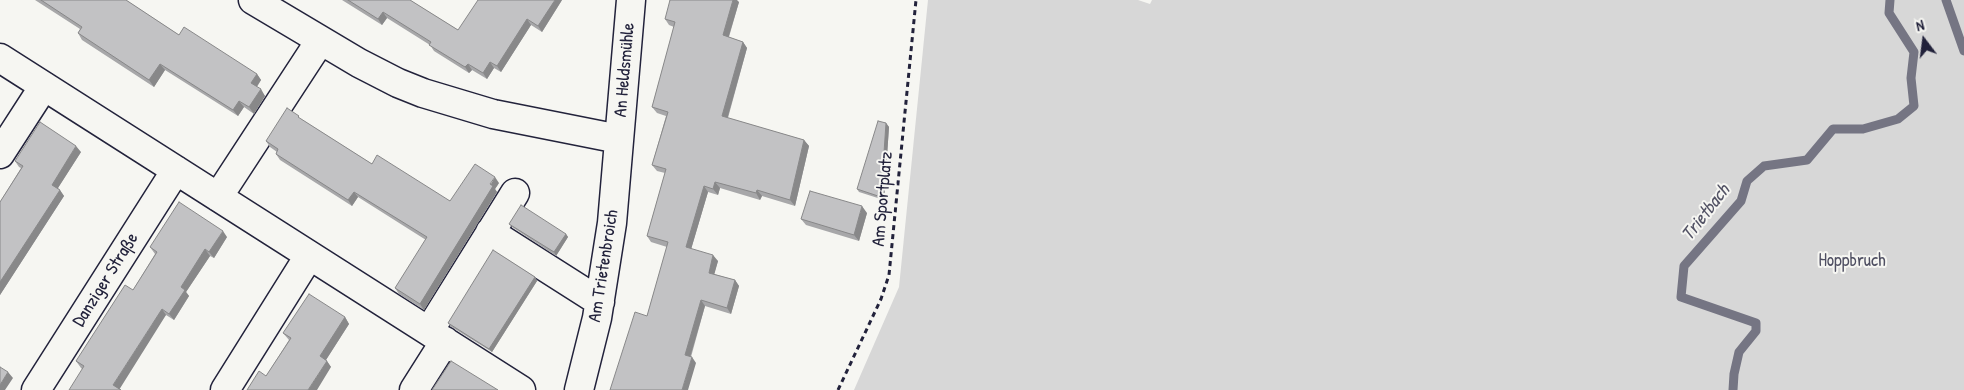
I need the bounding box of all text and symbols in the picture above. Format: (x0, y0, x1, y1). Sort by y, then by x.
north arrow (1899, 15, 1949, 65)
text: N (1914, 15, 1926, 35)
street label: An Heldsmühle (610, 22, 640, 118)
street label: Am Sportplatz (868, 151, 898, 247)
water label: Trietbach (1677, 180, 1735, 246)
street label: Am Trietenbroich (584, 208, 624, 324)
street label: Danziger Straße (69, 229, 143, 331)
park label: Hoppbruch (1818, 250, 1886, 272)

